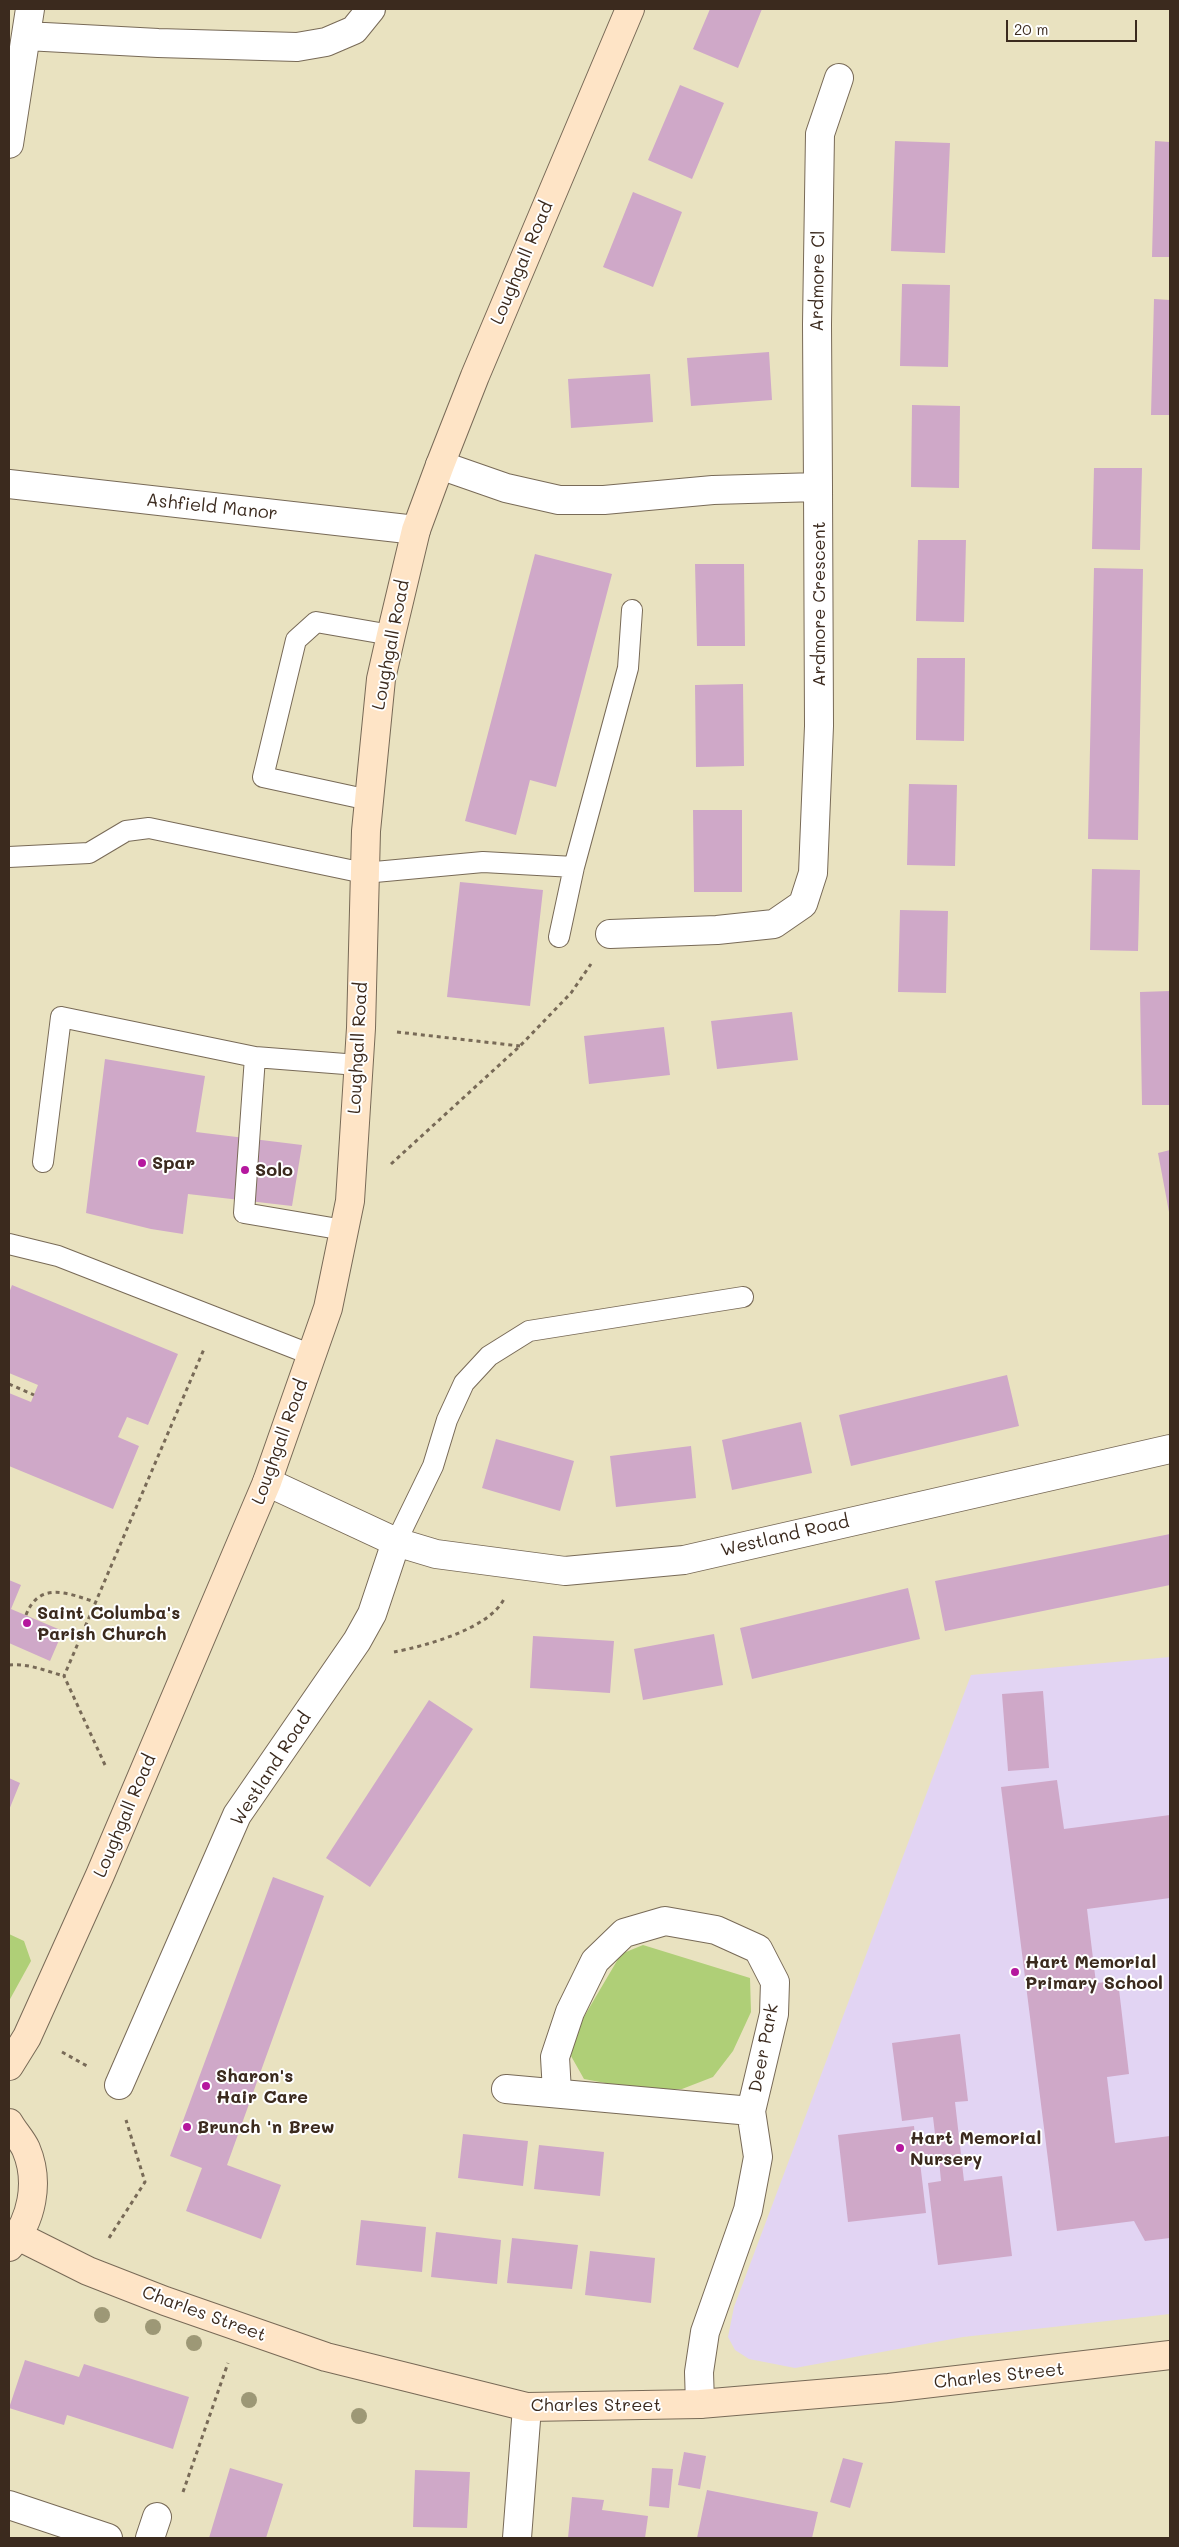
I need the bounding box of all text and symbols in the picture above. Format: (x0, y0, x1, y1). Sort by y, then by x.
scale bar (1009, 10, 1140, 42)
text: 20 m (1014, 19, 1048, 39)
street label: Loughgall Road (486, 198, 558, 328)
street label: Ardmore Cl (806, 230, 830, 332)
street label: Ashfield Manor (145, 489, 279, 525)
street label: Ardmore Crescent (808, 521, 830, 687)
street label: Loughgall Road (368, 578, 414, 712)
street label: Loughgall Road (344, 982, 372, 1114)
place label: Spar (152, 1152, 195, 1174)
marker: Spar (136, 1157, 148, 1169)
place label: Solo (255, 1159, 293, 1181)
marker: Solo (239, 1164, 251, 1176)
street label: Loughgall Road (247, 1376, 313, 1508)
street label: Westland Road (719, 1511, 851, 1561)
place label: Saint Columba's Parish Church (37, 1602, 180, 1645)
marker: Saint Columba's Parish Church (21, 1617, 33, 1629)
street label: Westland Road (226, 1708, 316, 1830)
street label: Loughgall Road (89, 1751, 161, 1881)
place label: Hart Memorial Primary School (1025, 1951, 1163, 1994)
marker: Hart Memorial Primary School (1009, 1966, 1021, 1978)
street label: Deer Park (745, 2002, 783, 2094)
place label: Sharon's Hair Care (216, 2065, 308, 2108)
marker: Sharon's Hair Care (200, 2080, 212, 2092)
place label: Brunch 'n Brew (197, 2116, 335, 2138)
marker: Brunch 'n Brew (181, 2121, 193, 2133)
place label: Hart Memorial Nursery (910, 2127, 1041, 2170)
marker: Hart Memorial Nursery (894, 2142, 906, 2154)
street label: Charles Street (139, 2281, 269, 2347)
street label: Charles Street (933, 2358, 1065, 2394)
street label: Charles Street (531, 2394, 661, 2416)

